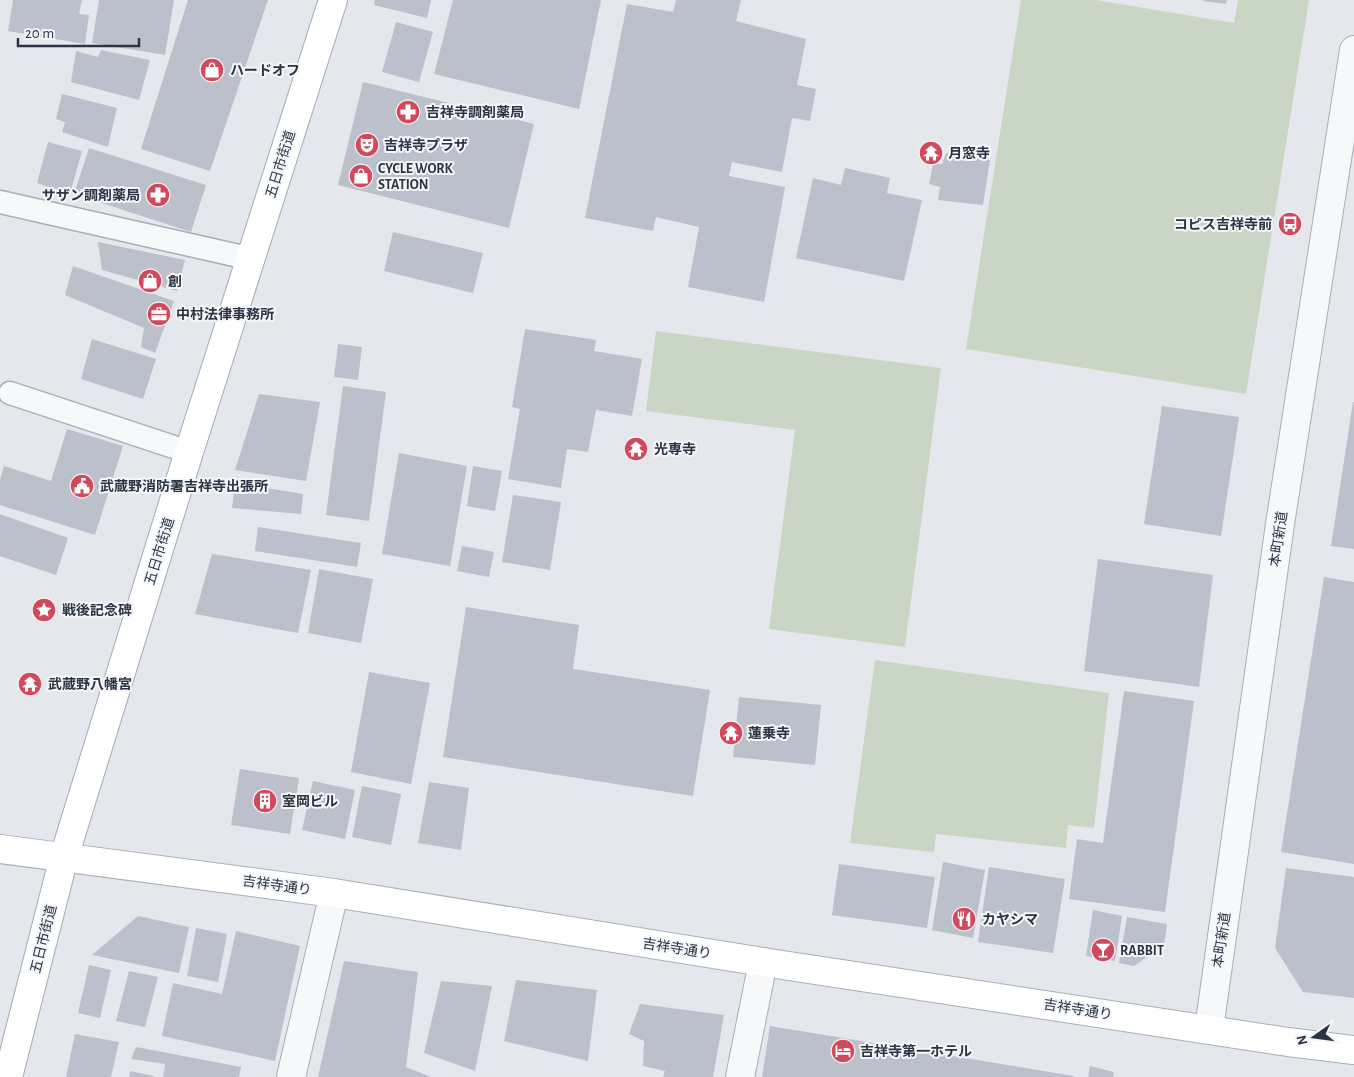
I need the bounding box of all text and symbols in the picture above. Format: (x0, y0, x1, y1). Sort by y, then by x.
scale bar (18, 15, 139, 47)
text: 20 m (25, 26, 54, 41)
shop icon: ハードオフ (199, 57, 225, 83)
place label: ハードオフ (230, 64, 300, 78)
pharmacy icon: 吉祥寺調剤薬局 (395, 99, 421, 125)
place label: 吉祥寺調剤薬局 (426, 105, 524, 120)
street label: 五日市街道 (263, 128, 298, 200)
theatre icon: 吉祥寺プラザ (354, 132, 380, 158)
place label: 吉祥寺プラザ (384, 138, 468, 153)
temple icon: 月窓寺 (918, 140, 944, 166)
place label: 月窓寺 (948, 146, 990, 161)
place label: CYCLE WORK STATION (378, 162, 454, 192)
shop icon: CYCLE WORK STATION (348, 163, 374, 189)
pharmacy icon: サザン調剤薬局 (145, 182, 171, 208)
place label: サザン調剤薬局 (42, 188, 140, 203)
bus stop icon: コピス吉祥寺前 (1277, 211, 1303, 237)
place label: コピス吉祥寺前 (1174, 216, 1272, 232)
shop icon: 創 (137, 268, 163, 294)
place label: 創 (168, 274, 182, 289)
office icon: 中村法律事務所 (146, 301, 172, 327)
place label: 中村法律事務所 (176, 306, 274, 322)
temple icon: 光専寺 (623, 436, 649, 462)
place label: 光専寺 (654, 442, 696, 457)
public building icon: 武蔵野消防署吉祥寺出張所 (69, 473, 95, 499)
place label: 武蔵野消防署吉祥寺出張所 (100, 479, 268, 494)
street label: 本町新道 (1267, 510, 1290, 568)
street label: 五日市街道 (142, 515, 177, 587)
place icon: 戦後記念碑 (31, 597, 57, 623)
place label: 戦後記念碑 (62, 602, 132, 618)
temple icon: 武蔵野八幡宮 (17, 671, 43, 697)
place label: 武蔵野八幡宮 (48, 677, 132, 692)
temple icon: 蓮乗寺 (718, 720, 744, 746)
place label: 蓮乗寺 (748, 726, 790, 741)
building icon: 室岡ビル (252, 788, 278, 814)
place label: 室岡ビル (282, 794, 338, 809)
street label: 吉祥寺通り (241, 873, 313, 898)
street label: 五日市街道 (28, 903, 59, 975)
restaurant icon: カヤシマ (951, 906, 977, 932)
street label: 本町新道 (1210, 911, 1233, 969)
place label: カヤシマ (982, 912, 1038, 927)
street label: 吉祥寺通り (641, 936, 713, 961)
bar icon: RABBIT (1090, 937, 1116, 963)
place label: RABBIT (1120, 944, 1164, 958)
street label: 吉祥寺通り (1042, 997, 1114, 1022)
north arrow (1289, 1012, 1339, 1062)
text: N (1294, 1033, 1310, 1046)
hotel icon: 吉祥寺第一ホテル (830, 1038, 856, 1064)
place label: 吉祥寺第一ホテル (860, 1043, 972, 1059)

